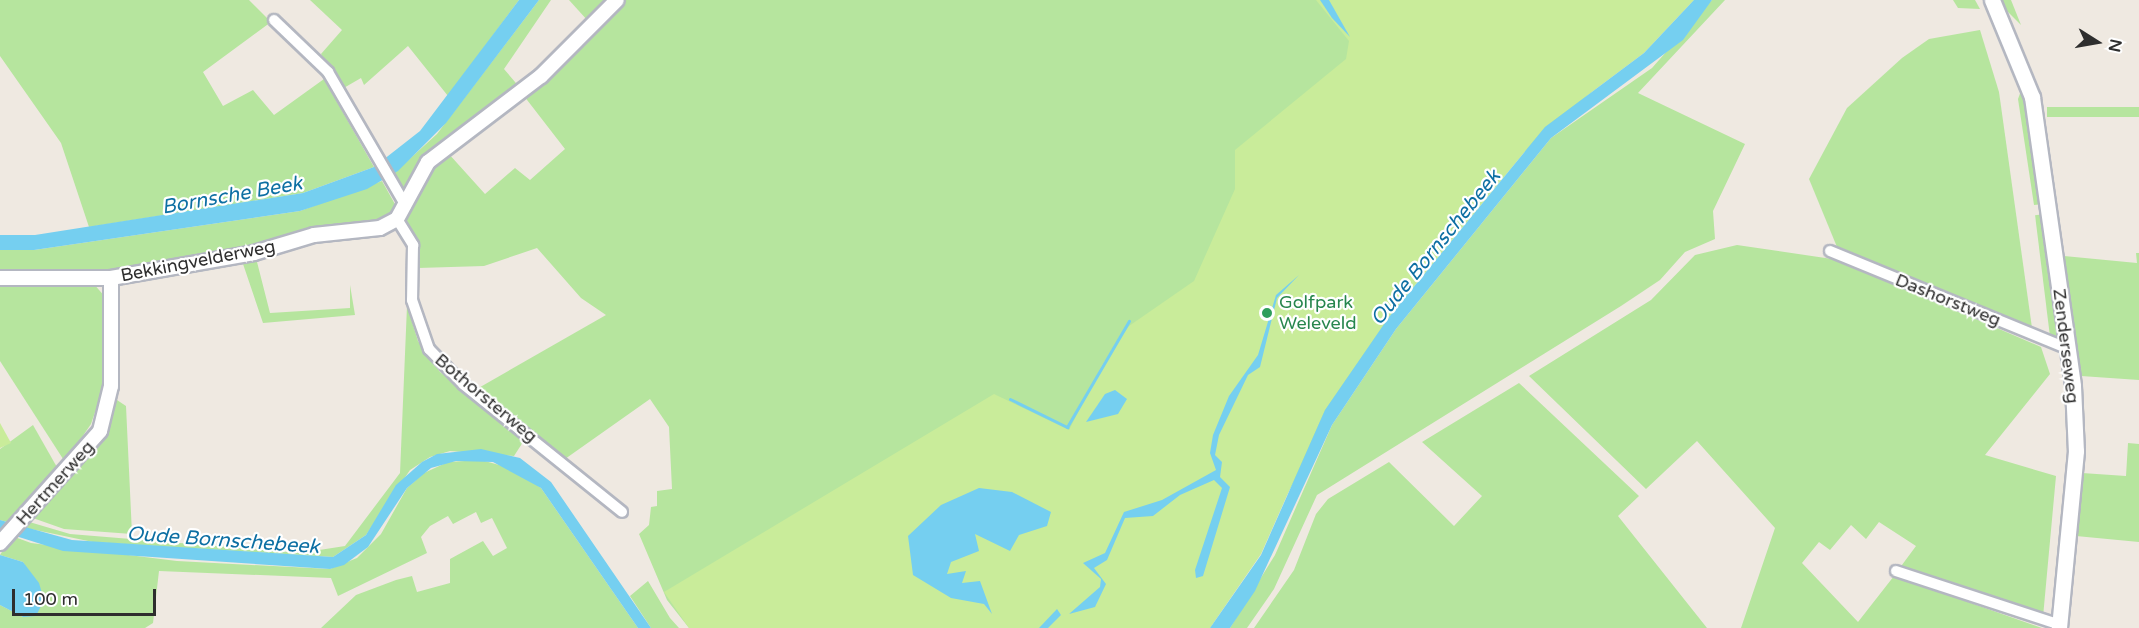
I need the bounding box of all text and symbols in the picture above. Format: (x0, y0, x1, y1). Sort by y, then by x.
north arrow (2067, 12, 2127, 72)
text: N (2104, 37, 2126, 54)
water label: Oude Bornschebeek (1366, 165, 1506, 331)
water label: Bornsche Beek (160, 172, 304, 220)
street label: Bekkingvelderweg (119, 235, 277, 287)
street label: Dashorstweg (1892, 269, 2004, 331)
street label: Zenderseweg (2048, 287, 2084, 405)
place label: Golfpark Weleveld (1279, 292, 1357, 334)
marker: Golfpark Weleveld (1260, 306, 1274, 320)
street label: Bothorsterweg (430, 349, 542, 447)
street label: Hertmerweg (11, 436, 99, 530)
water label: Oude Bornschebeek (126, 522, 320, 560)
scale bar (15, 577, 159, 615)
text: 100 m (23, 588, 78, 610)

